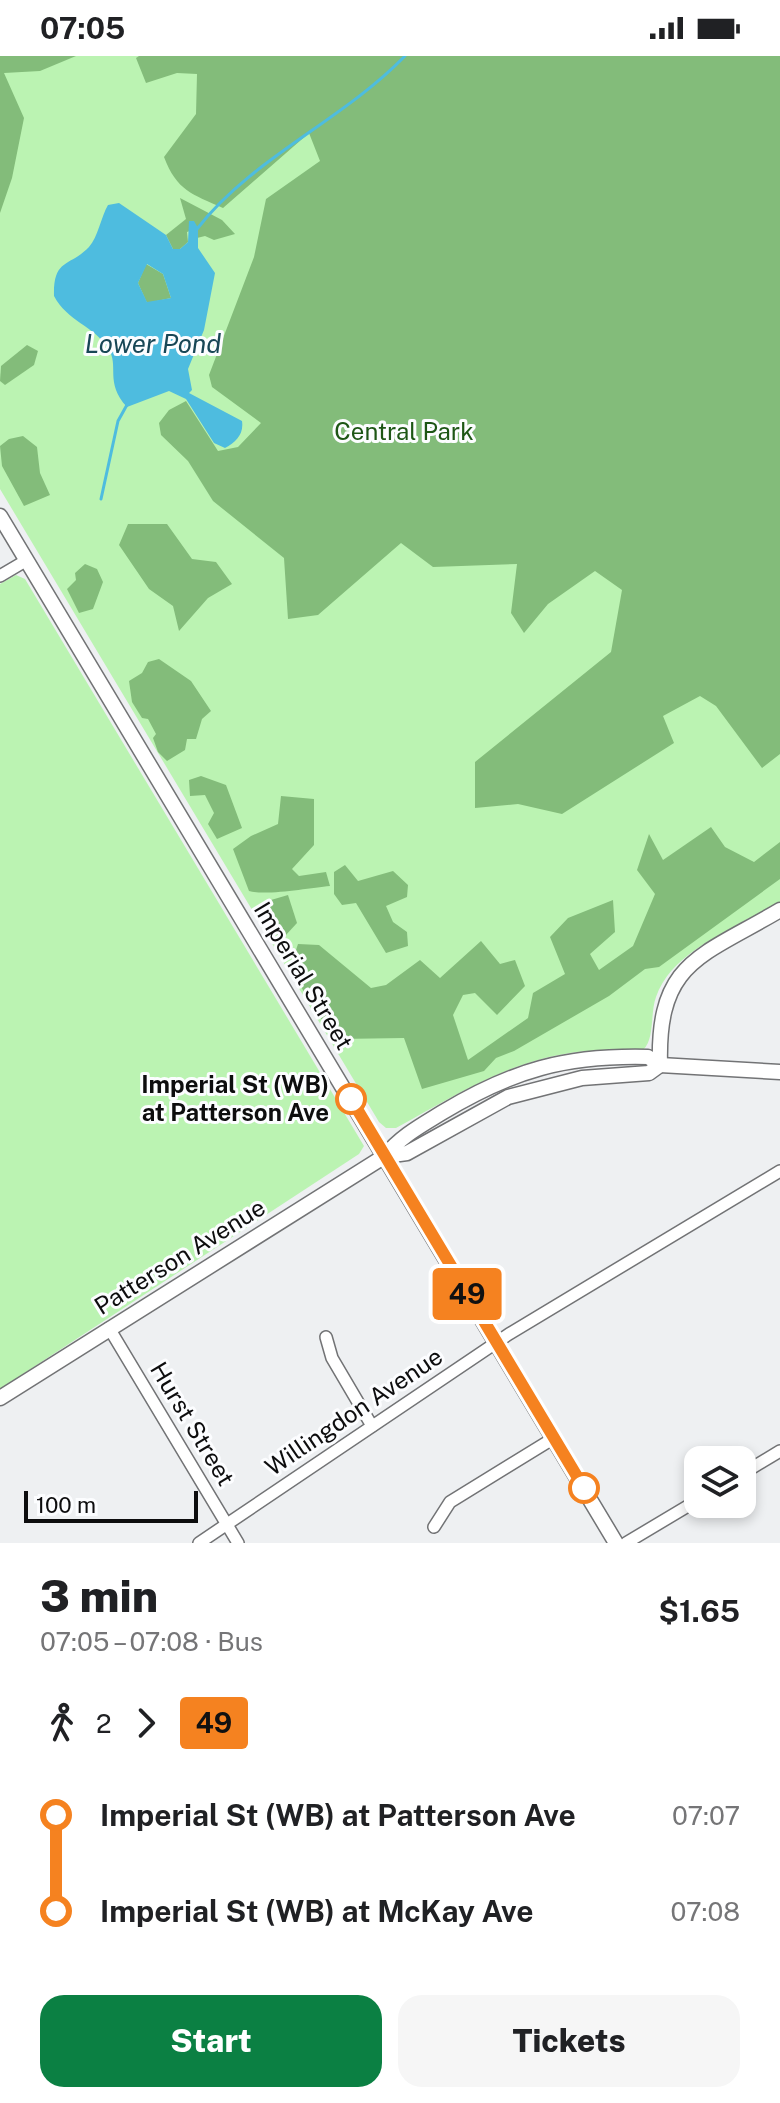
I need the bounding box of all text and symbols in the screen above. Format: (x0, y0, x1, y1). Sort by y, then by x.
text: 07:05 (40, 10, 125, 46)
water label: Lower Pond (85, 328, 221, 359)
park label: Central Park (334, 417, 474, 445)
street label: Imperial Street (249, 897, 359, 1054)
place label: Imperial St (WB) at Patterson Ave (141, 1070, 329, 1126)
marker: Imperial St (WB) at Patterson Ave (336, 1084, 366, 1114)
street label: Patterson Avenue (89, 1192, 270, 1320)
line badge: 49 (431, 1268, 503, 1320)
text: 49 (449, 1277, 485, 1310)
street label: Willingdon Avenue (260, 1342, 447, 1481)
street label: Hurst Street (145, 1357, 241, 1490)
map controls (684, 1446, 756, 1518)
button: layers (684, 1446, 756, 1518)
unlabelled marker (569, 1473, 599, 1503)
scale bar (24, 1487, 198, 1523)
text: 100 m (36, 1492, 96, 1518)
text: 3 min (40, 1570, 158, 1622)
text: $1.65 (659, 1593, 740, 1629)
text: 07:05 – 07:08 · Bus (40, 1626, 263, 1657)
icon: walk (40, 1701, 84, 1745)
icon: forward (124, 1701, 168, 1745)
text: 49 (196, 1706, 232, 1739)
text: 2 (96, 1708, 112, 1739)
text: Imperial St (WB) at Patterson Ave (100, 1797, 576, 1833)
text: 07:07 (672, 1800, 740, 1831)
text: Imperial St (WB) at McKay Ave (100, 1893, 534, 1929)
text: 07:08 (671, 1896, 740, 1927)
button: Start (40, 1995, 382, 2087)
button: Tickets (398, 1995, 740, 2087)

